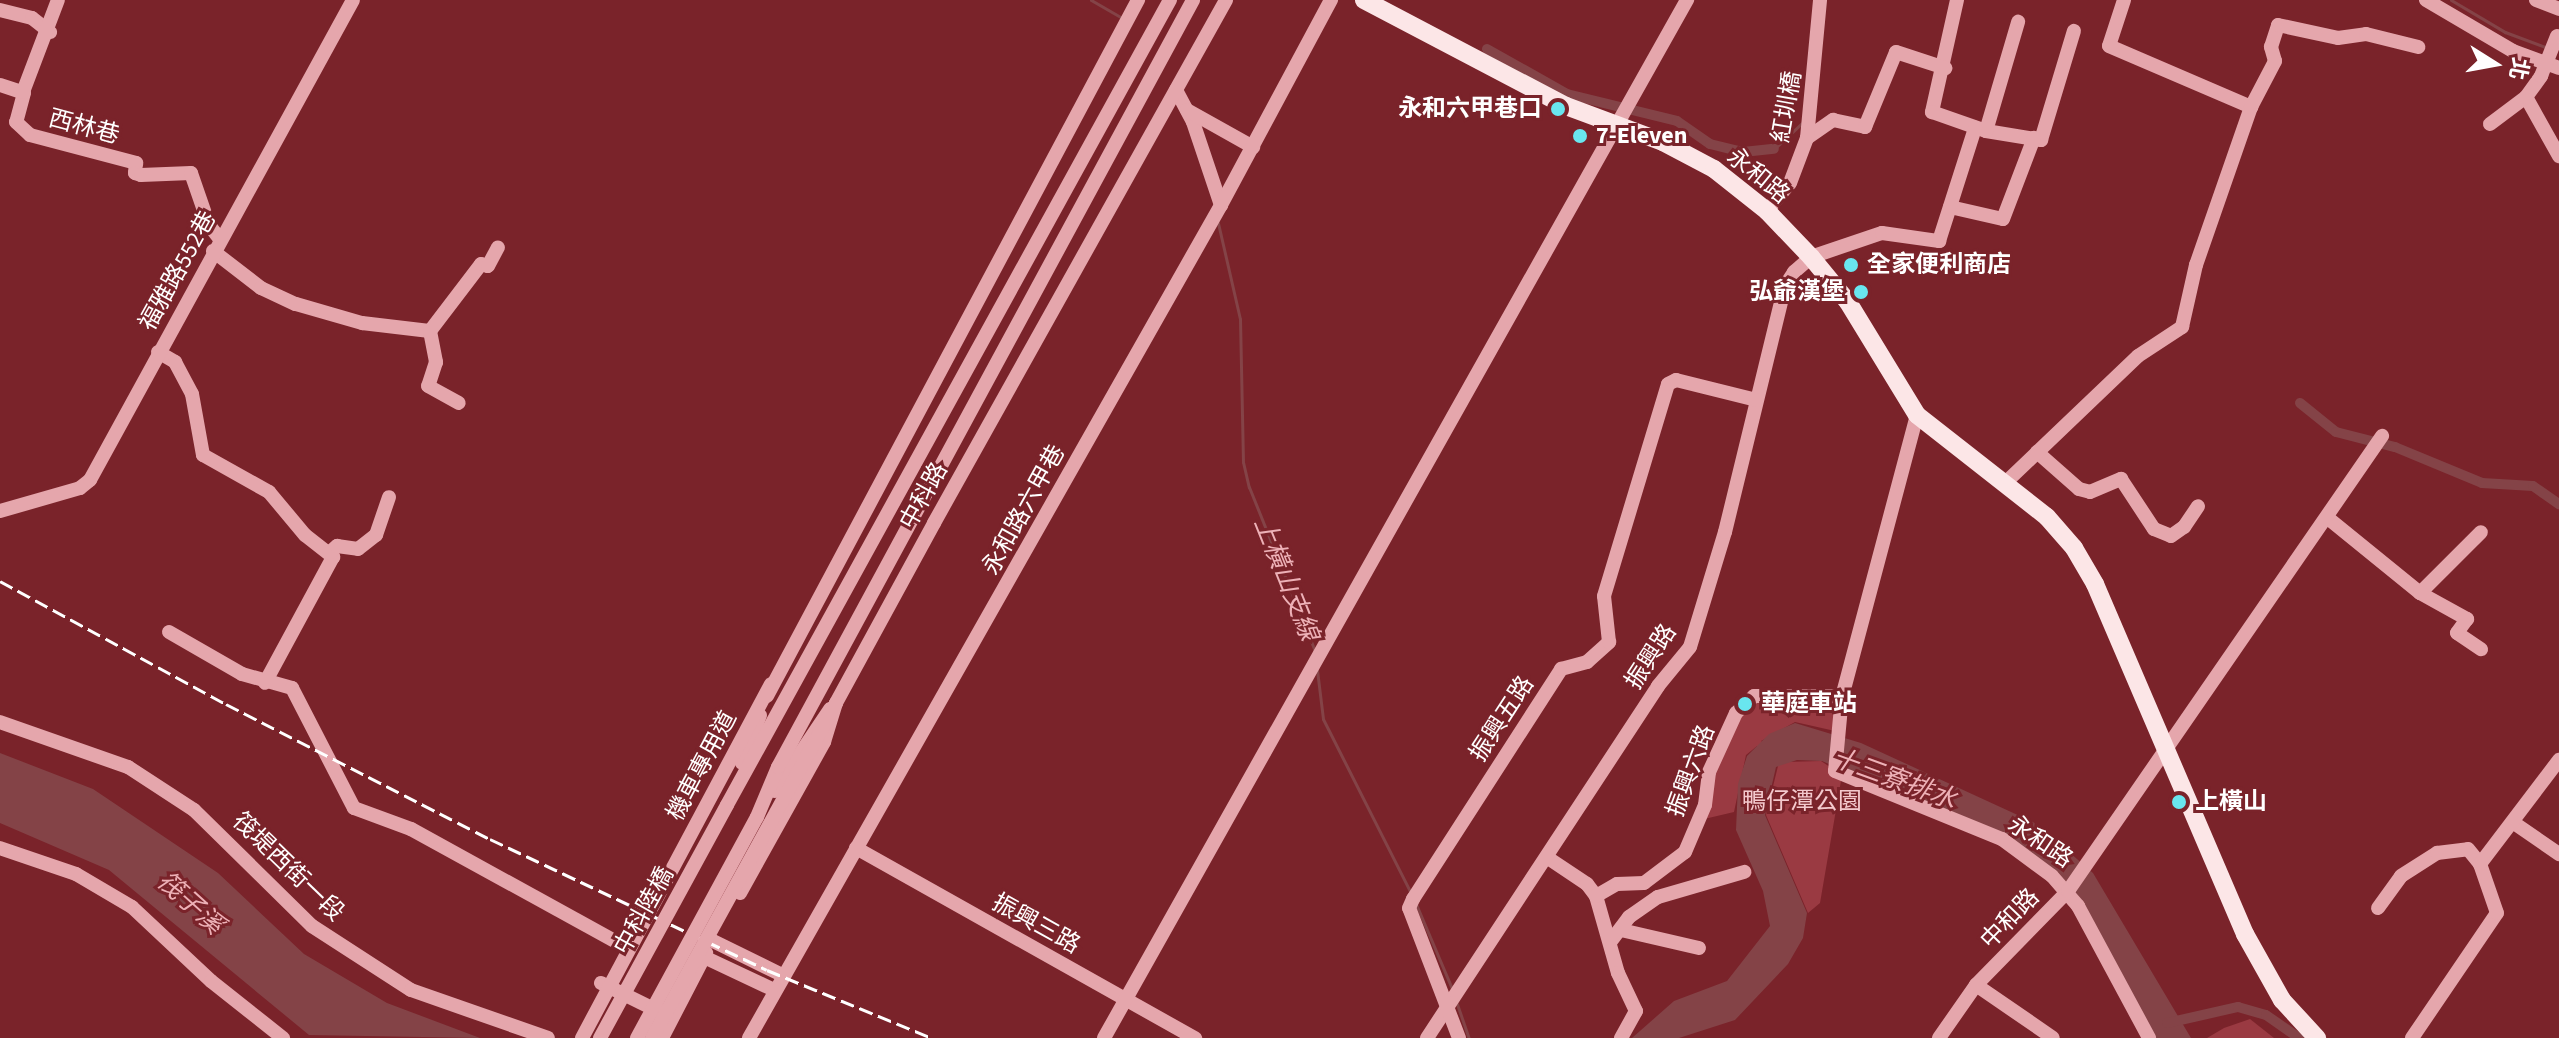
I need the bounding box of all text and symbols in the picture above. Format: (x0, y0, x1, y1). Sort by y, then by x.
north arrow (2455, 24, 2535, 104)
text: 北 (2501, 55, 2536, 82)
street label: 紅圳橋 (1767, 69, 1807, 145)
place label: 永和六甲巷口 (1398, 95, 1542, 123)
marker: 永和六甲巷口 (1549, 100, 1567, 118)
street label: 西林巷 (45, 104, 123, 150)
place label: 7-Eleven (1596, 122, 1687, 150)
marker: 7-Eleven (1571, 127, 1589, 145)
street label: 永和路 (1721, 142, 1795, 210)
street label: 福雅路552巷 (133, 206, 223, 336)
place label: 全家便利商店 (1867, 251, 2011, 279)
marker: 全家便利商店 (1842, 256, 1860, 274)
place label: 弘爺漢堡 (1749, 278, 1845, 306)
marker: 弘爺漢堡 (1852, 283, 1870, 301)
street label: 永和路六甲巷 (976, 440, 1072, 580)
street label: 中科路 (894, 458, 954, 534)
water label: 上橫山支線 (1247, 513, 1325, 645)
street label: 振興路 (1619, 619, 1683, 695)
street label: 振興五路 (1464, 671, 1540, 767)
place label: 華庭車站 (1761, 690, 1857, 718)
marker: 華庭車站 (1736, 695, 1754, 713)
street label: 機車專用道 (661, 706, 743, 826)
street label: 振興六路 (1661, 721, 1721, 821)
water label: 十三寮排水 (1828, 742, 1960, 816)
park label: 鴨仔潭公園 (1742, 788, 1862, 816)
place label: 上橫山 (2195, 788, 2267, 816)
marker: 上橫山 (2170, 793, 2188, 811)
street label: 筏堤西街一段 (226, 807, 350, 927)
street label: 永和路 (2002, 810, 2078, 874)
street label: 中科陸橋 (608, 862, 680, 960)
water label: 筏子溪 (151, 865, 229, 941)
street label: 中和路 (1975, 883, 2045, 955)
street label: 振興三路 (987, 888, 1085, 960)

